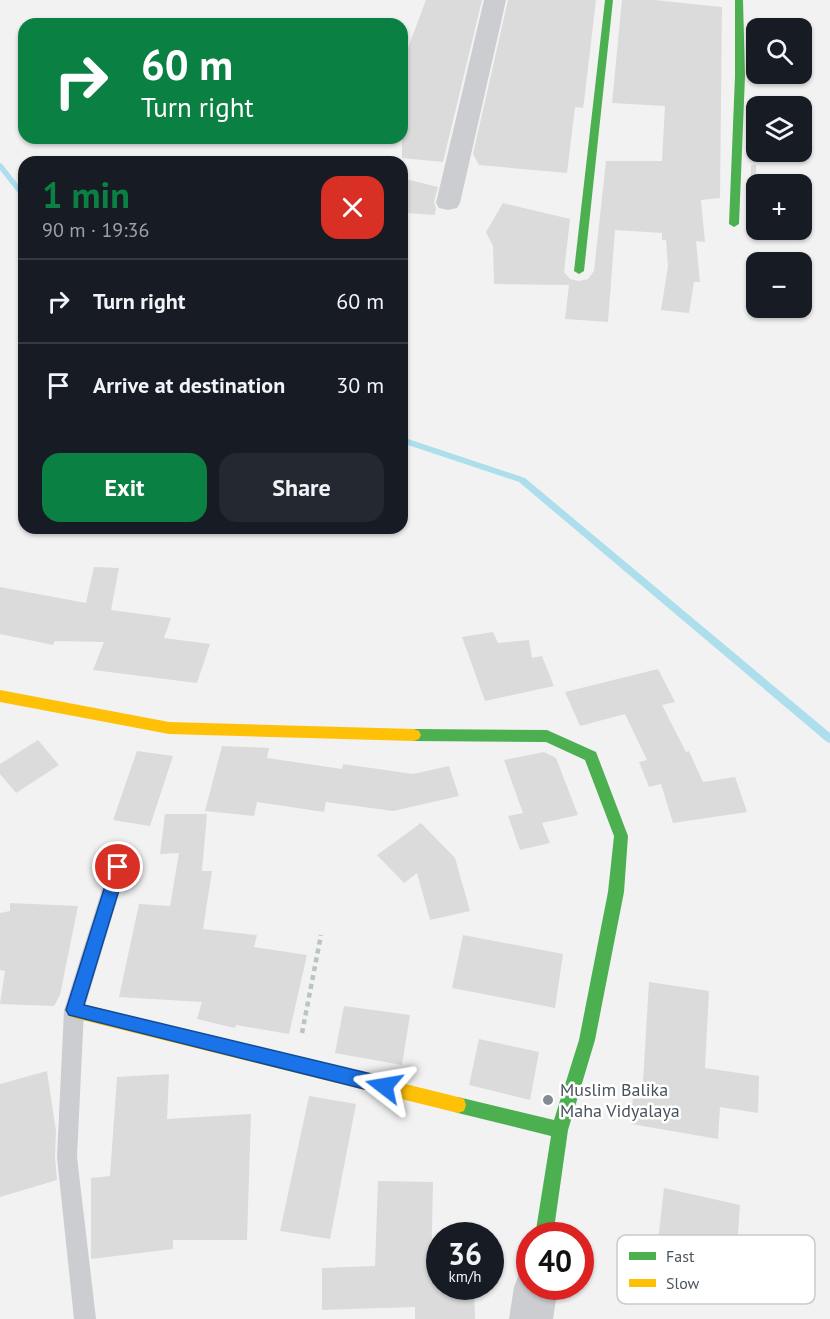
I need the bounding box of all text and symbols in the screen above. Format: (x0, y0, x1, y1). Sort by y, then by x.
map controls (746, 18, 812, 318)
button: search (746, 18, 812, 84)
text: 60 m (141, 37, 233, 92)
icon: right (42, 42, 120, 120)
text: Turn right (141, 90, 254, 124)
button: layers (746, 96, 812, 162)
text: 1 min (42, 171, 130, 218)
button: + (746, 174, 812, 240)
button: close (321, 176, 384, 239)
text: 90 m · 19:36 (42, 217, 149, 243)
button: − (746, 252, 812, 318)
icon: right (42, 285, 75, 318)
text: Turn right (93, 287, 185, 315)
text: 60 m (336, 287, 384, 315)
icon: arrive (42, 369, 75, 402)
text: Arrive at destination (93, 371, 285, 399)
text: 30 m (336, 371, 384, 399)
button: Exit (42, 453, 207, 522)
button: Share (219, 453, 384, 522)
pin (92, 841, 143, 892)
icon: arrive (101, 850, 134, 883)
position arrow (352, 1054, 416, 1118)
place label: Muslim Balika Maha Vidyalaya (560, 1078, 680, 1122)
marker: Muslim Balika Maha Vidyalaya (541, 1093, 555, 1107)
speed limit sign: 40 (516, 1222, 594, 1300)
text: 36 (448, 1234, 482, 1273)
legend (617, 1235, 815, 1304)
text: Fast (666, 1246, 695, 1266)
text: km/h (449, 1267, 481, 1286)
text: Slow (666, 1273, 700, 1293)

